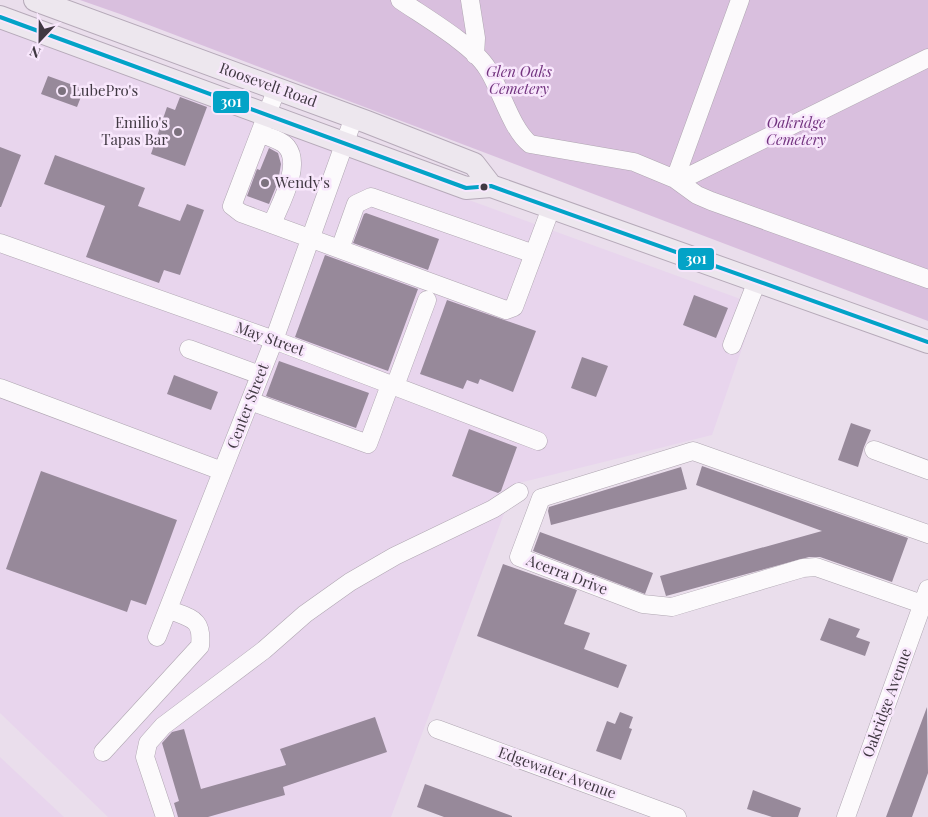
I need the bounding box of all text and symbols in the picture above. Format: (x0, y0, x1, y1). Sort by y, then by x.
north arrow (15, 15, 65, 65)
text: N (27, 42, 43, 63)
street label: Roosevelt Road (217, 57, 320, 111)
park label: Glen Oaks Cemetery (486, 61, 552, 98)
place label: LubePro's (72, 80, 138, 100)
marker: LubePro's (56, 85, 68, 97)
line badge: 301 (212, 90, 250, 114)
text: 301 (220, 92, 242, 111)
place label: Emilio's Tapas Bar (101, 112, 168, 149)
park label: Oakridge Cemetery (766, 112, 826, 149)
marker: Emilio's Tapas Bar (172, 126, 184, 138)
place label: Wendy's (274, 172, 330, 192)
marker: Wendy's (259, 177, 271, 189)
unlabelled marker (479, 182, 489, 192)
line badge: 301 (677, 247, 715, 271)
text: 301 (685, 249, 707, 268)
street label: May Street (233, 316, 308, 360)
street label: Center Street (222, 359, 273, 451)
street label: Acerra Drive (523, 549, 611, 599)
street label: Oakridge Avenue (857, 645, 915, 760)
street label: Edgewater Avenue (496, 741, 619, 803)

